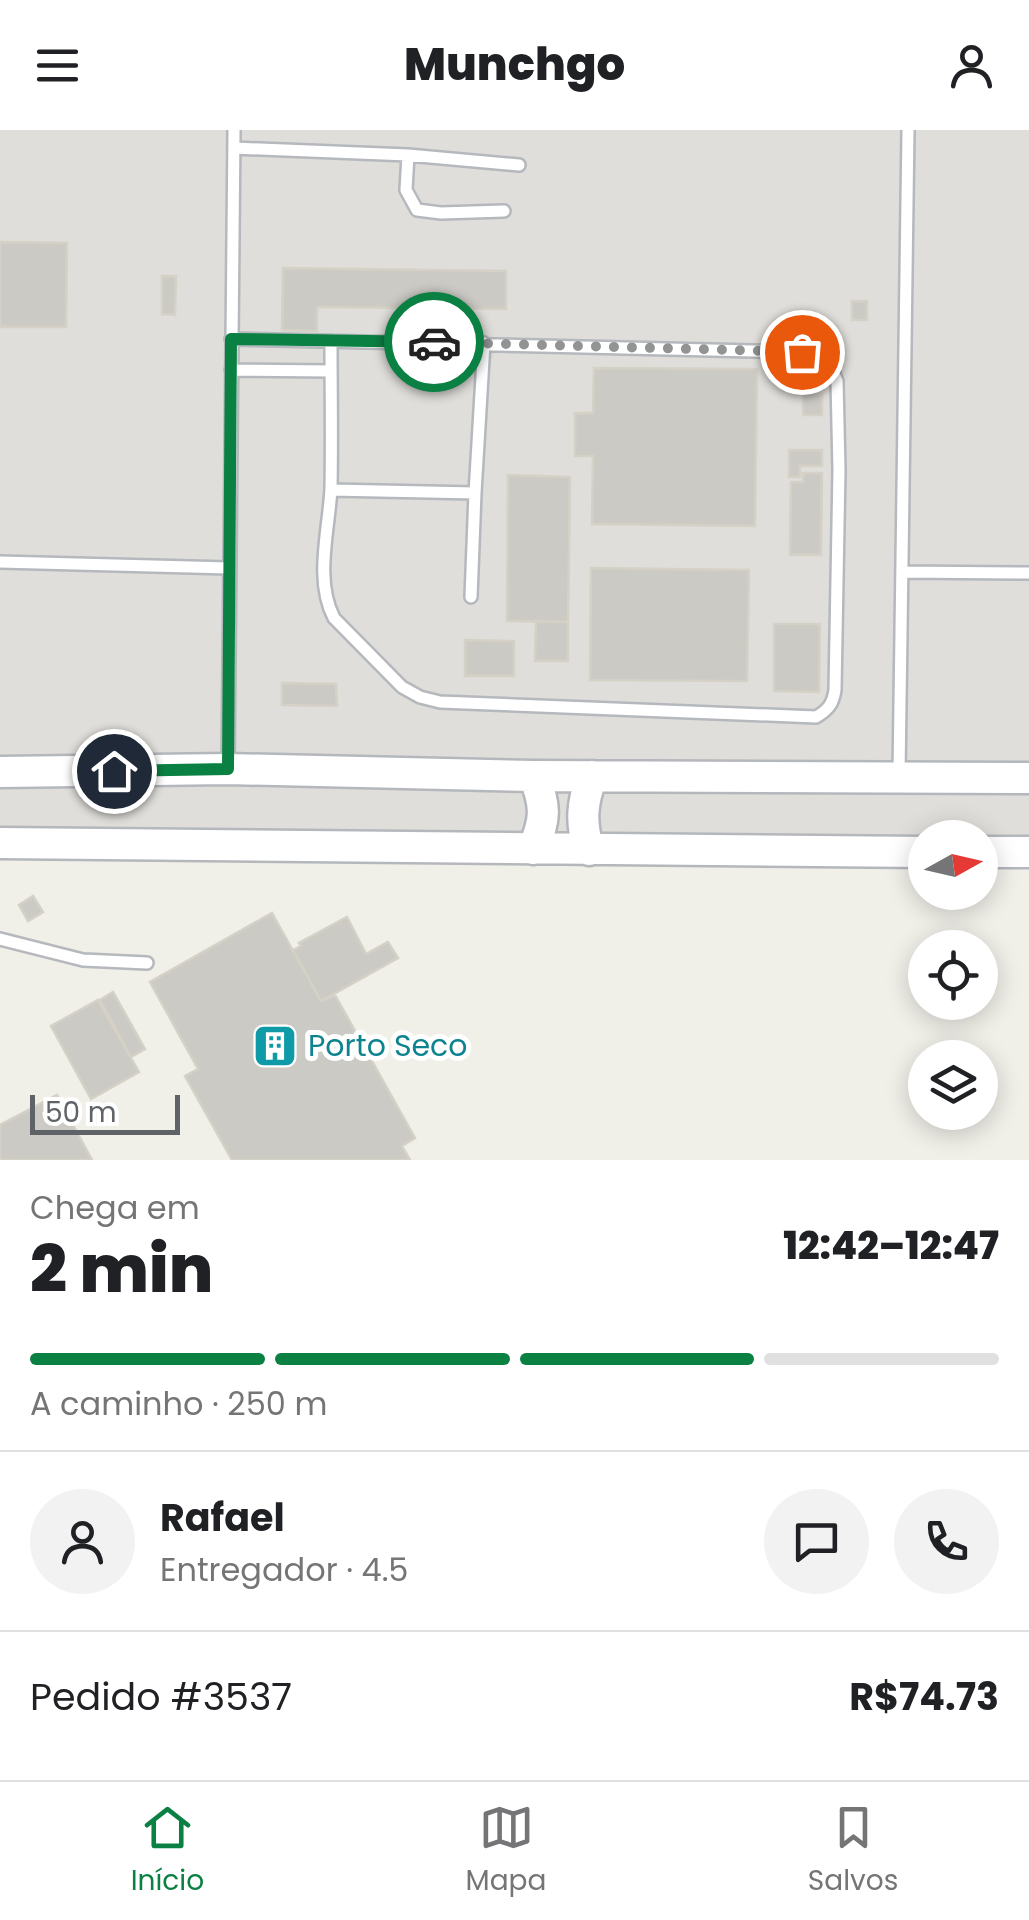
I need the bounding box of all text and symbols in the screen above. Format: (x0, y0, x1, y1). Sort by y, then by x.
text: Munchgo (404, 33, 625, 96)
icon: menu (30, 38, 85, 93)
icon: person (944, 38, 999, 93)
courier (384, 292, 484, 392)
pin (760, 310, 845, 395)
icon: car (407, 315, 462, 370)
icon: bag (775, 325, 830, 380)
pin (72, 729, 157, 814)
icon: home (87, 744, 142, 799)
north arrow (908, 820, 998, 910)
map controls (908, 820, 998, 1130)
button: locate (908, 930, 998, 1020)
building icon: Porto Seco (252, 1023, 298, 1069)
place label: Porto Seco (308, 1024, 468, 1067)
button: layers (908, 1040, 998, 1130)
scale bar (30, 1090, 180, 1134)
text: 50 m (45, 1093, 116, 1132)
text: Chega em (30, 1185, 200, 1230)
text: 12:42–12:47 (783, 1219, 999, 1272)
text: 2 min (30, 1224, 213, 1315)
text: A caminho · 250 m (30, 1381, 327, 1426)
button: person (30, 1489, 135, 1594)
button: chat (764, 1489, 869, 1594)
button: phone (894, 1489, 999, 1594)
text: Rafael (160, 1491, 285, 1544)
text: Entregador · 4.5 (160, 1547, 408, 1592)
text: Pedido #3537 (30, 1670, 292, 1723)
text: R$74.73 (849, 1670, 999, 1723)
tab: Início (131, 1800, 204, 1902)
tab: Mapa (466, 1800, 546, 1902)
tab: Salvos (808, 1800, 898, 1902)

